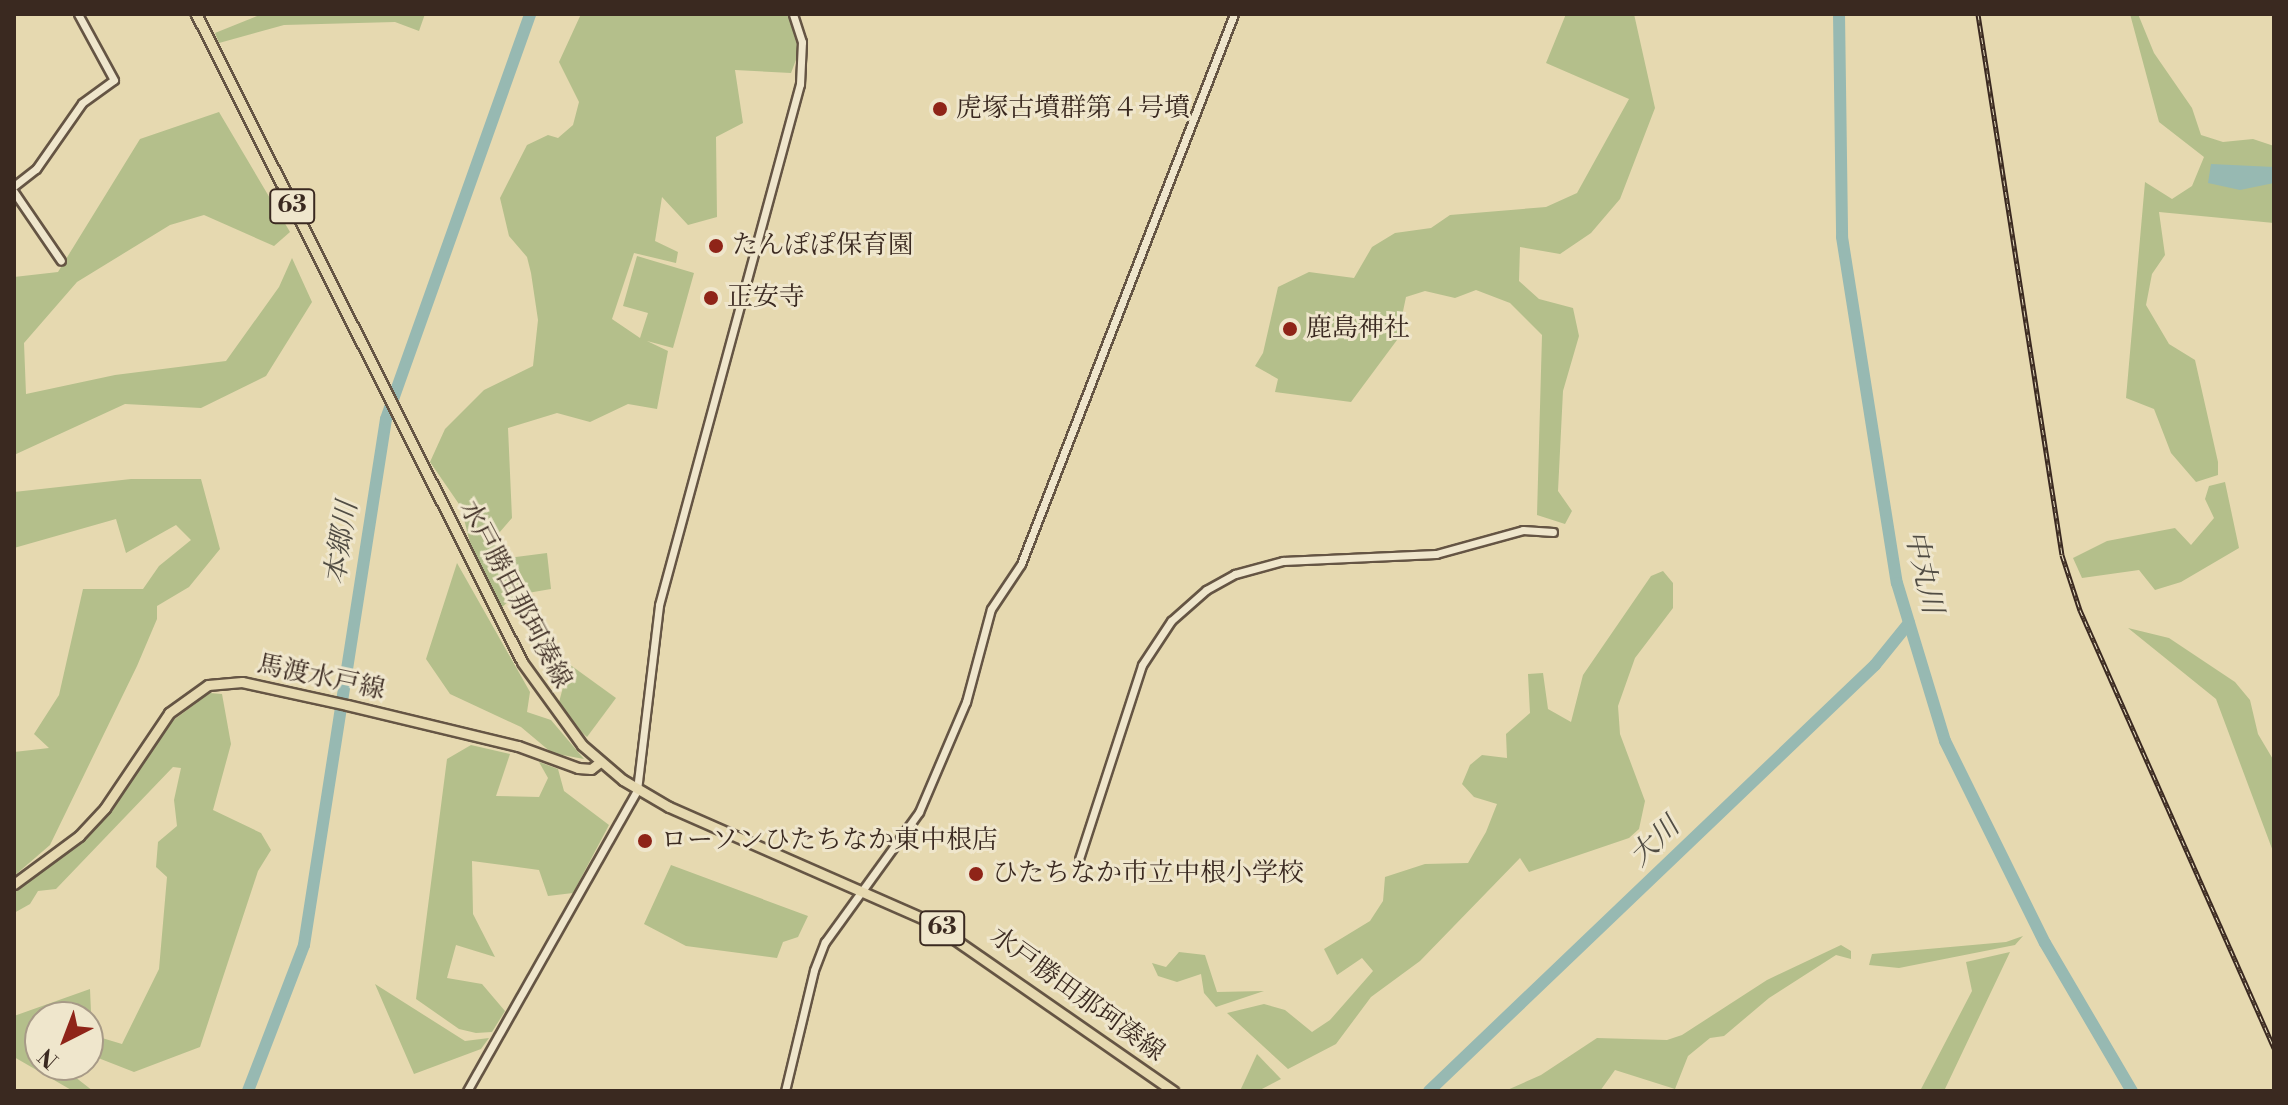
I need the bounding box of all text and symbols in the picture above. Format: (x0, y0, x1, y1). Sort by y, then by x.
place label: 虎塚古墳群第４号墳 (956, 93, 1190, 125)
marker: 虎塚古墳群第４号墳 (931, 100, 949, 118)
road number: 63 (268, 186, 316, 226)
place label: たんぽぽ保育園 (732, 230, 914, 262)
marker: たんぽぽ保育園 (707, 237, 725, 255)
place label: 正安寺 (727, 282, 805, 314)
marker: 正安寺 (702, 289, 720, 307)
place label: 鹿島神社 (1306, 313, 1410, 345)
marker: 鹿島神社 (1281, 320, 1299, 338)
street label: 水戸勝田那珂湊線 (452, 496, 578, 694)
water label: 本郷川 (319, 499, 365, 587)
water label: 中丸川 (1897, 527, 1949, 617)
street label: 馬渡水戸線 (254, 649, 388, 707)
water label: 大川 (1623, 810, 1687, 874)
place label: ローソンひたちなか東中根店 (661, 825, 999, 857)
marker: ローソンひたちなか東中根店 (636, 832, 654, 850)
place label: ひたちなか市立中根小学校 (992, 858, 1304, 890)
marker: ひたちなか市立中根小学校 (967, 865, 985, 883)
road number: 63 (918, 908, 966, 948)
street label: 水戸勝田那珂湊線 (984, 921, 1170, 1069)
north arrow (24, 1001, 104, 1081)
text: N (33, 1042, 64, 1074)

